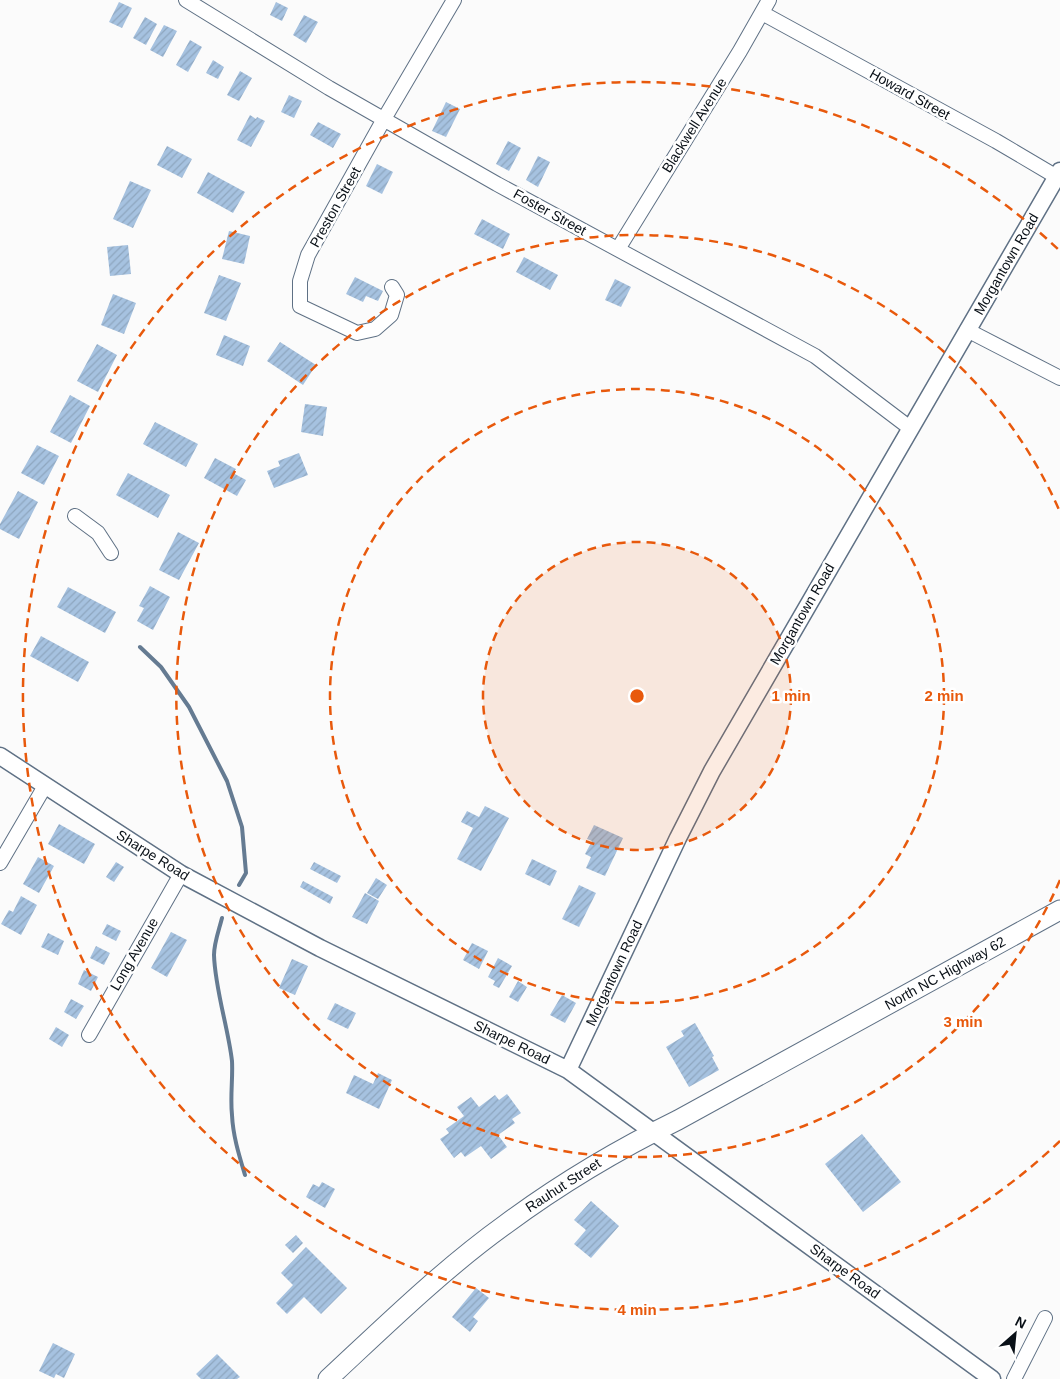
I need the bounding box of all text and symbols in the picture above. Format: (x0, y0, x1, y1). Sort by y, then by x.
street label: Howard Street (867, 65, 953, 123)
street label: Blackwell Avenue (658, 74, 730, 175)
street label: Preston Street (306, 164, 364, 250)
street label: Foster Street (511, 185, 589, 239)
street label: Morgantown Road (970, 210, 1042, 318)
street label: Morgantown Road (766, 560, 838, 668)
centre of rings (628, 687, 646, 705)
text: 1 min (771, 687, 811, 704)
text: 2 min (924, 687, 964, 704)
street label: Sharpe Road (114, 826, 192, 884)
street label: Long Avenue (107, 915, 161, 993)
street label: Morgantown Road (583, 918, 645, 1028)
street label: North NC Highway 62 (882, 933, 1008, 1013)
text: 3 min (943, 1013, 983, 1030)
street label: Sharpe Road (471, 1017, 553, 1067)
street label: Rauhut Street (522, 1155, 604, 1215)
street label: Sharpe Road (807, 1240, 883, 1302)
text: 4 min (617, 1301, 657, 1318)
north arrow (990, 1309, 1040, 1359)
text: N (1013, 1313, 1029, 1332)

